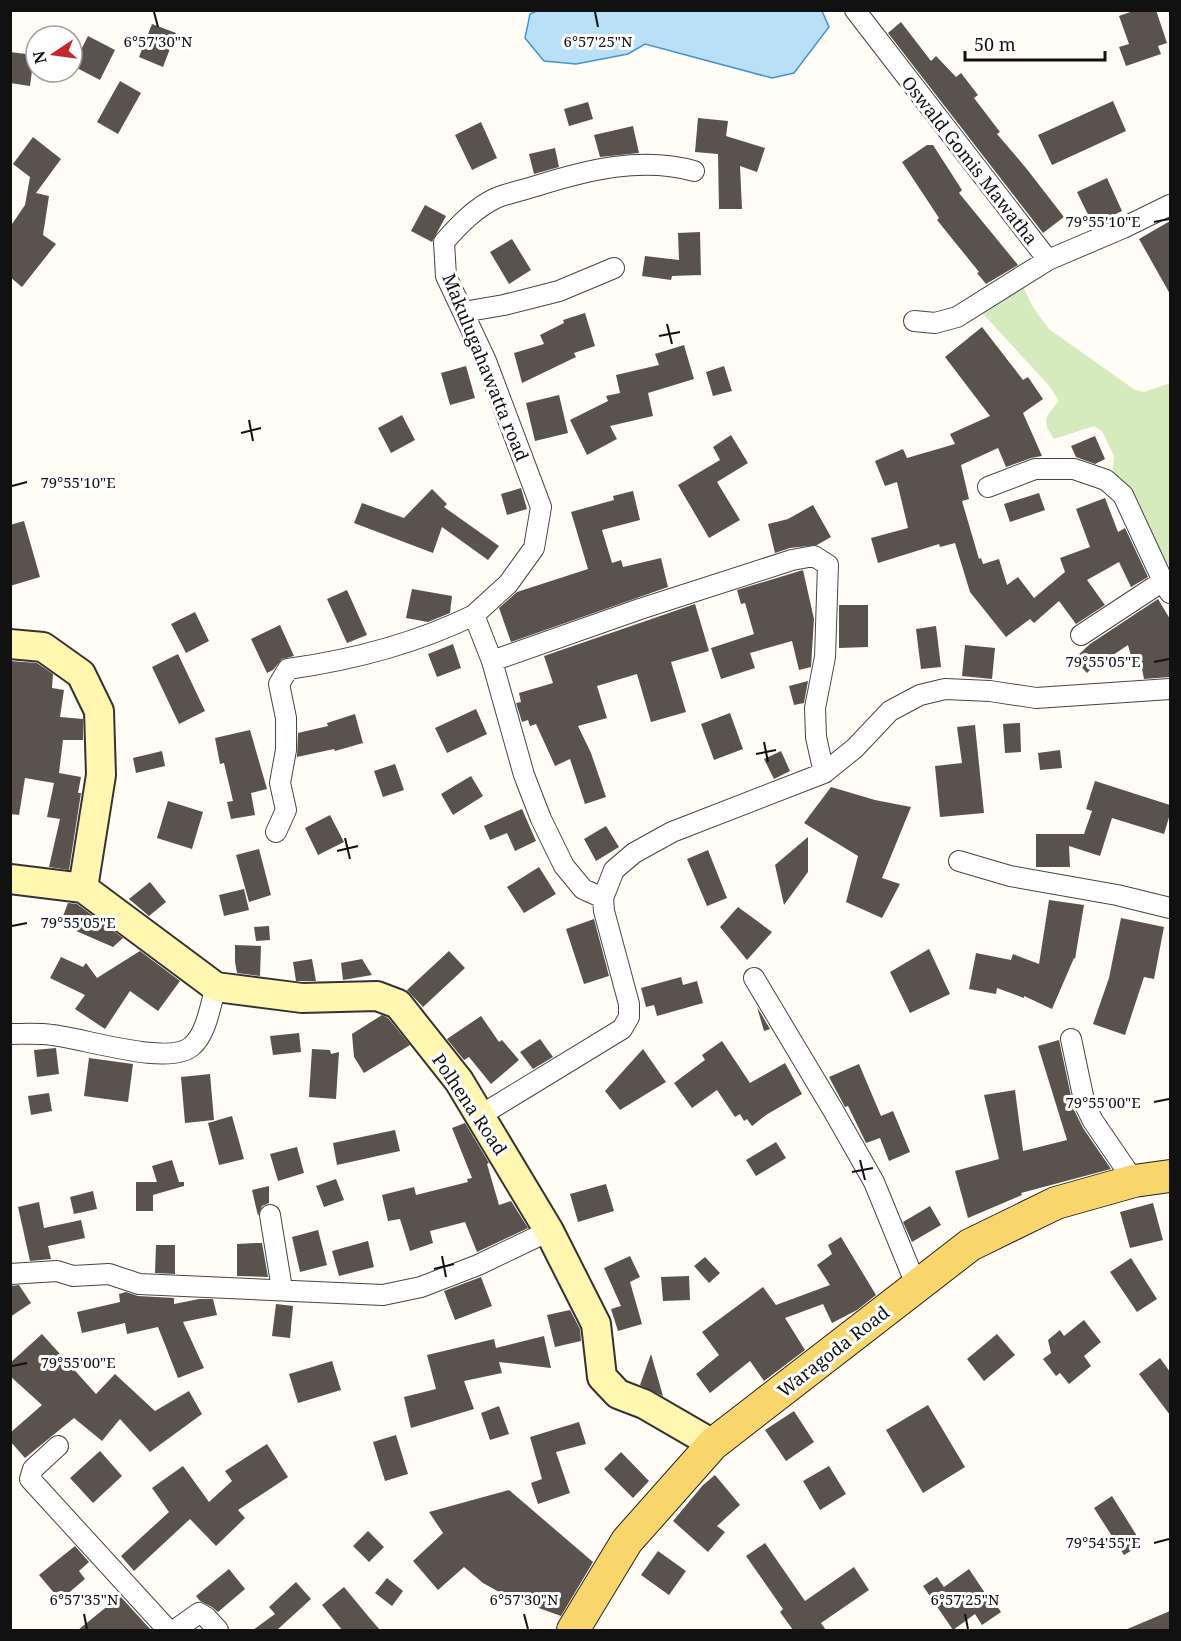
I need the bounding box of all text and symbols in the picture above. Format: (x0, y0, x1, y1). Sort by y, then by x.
north arrow (24, 24, 84, 84)
scale bar (965, 24, 1104, 62)
text: 6°57'30"N (124, 31, 193, 51)
text: 6°57'25"N (564, 31, 633, 51)
text: 50 m (974, 32, 1016, 56)
text: N (27, 48, 52, 66)
street label: Oswald Gomis Mawatha (897, 71, 1043, 249)
text: 79°55'10"E (1065, 211, 1141, 231)
street label: Makulugahawatta road (437, 270, 535, 464)
text: 79°55'10"E (40, 472, 116, 492)
text: 79°55'05"E (1065, 651, 1141, 671)
text: 79°55'05"E (40, 912, 116, 932)
street label: Polhena Road (427, 1048, 513, 1160)
text: 79°55'00"E (1065, 1092, 1141, 1112)
street label: Waragoda Road (772, 1300, 894, 1402)
text: 79°55'00"E (40, 1352, 116, 1372)
text: 79°54'55"E (1065, 1532, 1141, 1552)
text: 6°57'35"N (50, 1589, 119, 1609)
text: 6°57'30"N (490, 1589, 559, 1609)
text: 6°57'25"N (931, 1589, 1000, 1609)

